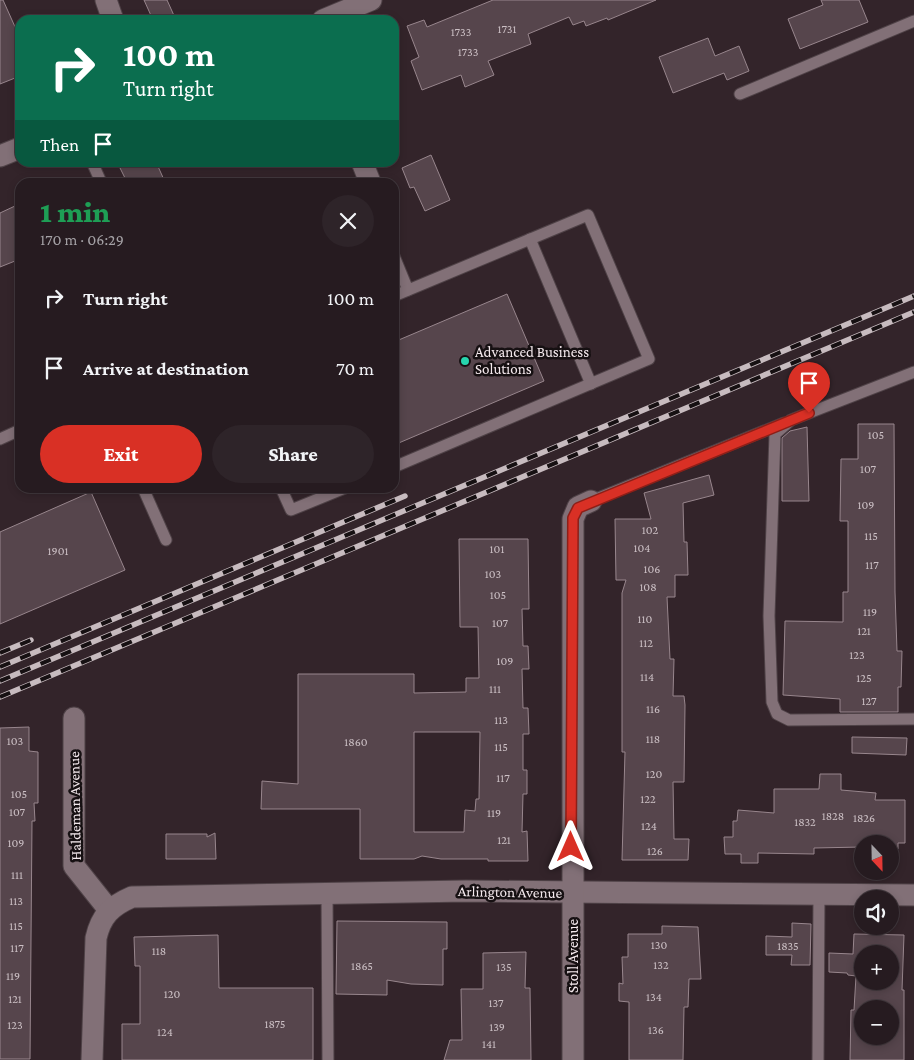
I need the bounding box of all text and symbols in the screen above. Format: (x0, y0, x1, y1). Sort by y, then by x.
house number: 1731 (497, 22, 517, 36)
house number: 1733 (451, 25, 472, 39)
icon: right (40, 35, 105, 100)
text: 100 m (123, 35, 215, 74)
house number: 1733 (458, 45, 479, 59)
text: Turn right (123, 76, 214, 101)
icon: arrive (89, 130, 117, 158)
text: Then (40, 134, 79, 155)
text: 1 min (40, 195, 110, 228)
button: close (322, 195, 374, 247)
text: 170 m · 06:29 (40, 231, 124, 248)
icon: right (40, 284, 68, 312)
text: Turn right (83, 288, 168, 309)
text: 100 m (327, 288, 374, 309)
place label: Advanced Business Solutions (475, 344, 589, 377)
icon: arrive (40, 354, 68, 382)
marker: Advanced Business Solutions (459, 355, 471, 367)
text: Arrive at destination (83, 358, 249, 379)
text: 70 m (336, 358, 374, 379)
pin (788, 362, 830, 413)
icon: arrive (795, 369, 823, 397)
button: Exit (40, 425, 202, 483)
button: Share (212, 425, 374, 483)
house number: 105 (868, 428, 884, 442)
house number: 107 (860, 462, 876, 476)
house number: 109 (858, 498, 874, 512)
house number: 102 (642, 523, 658, 537)
house number: 115 (864, 529, 878, 543)
house number: 104 (634, 541, 650, 555)
house number: 101 (490, 542, 504, 556)
house number: 1901 (48, 544, 68, 558)
house number: 117 (865, 558, 879, 572)
house number: 106 (644, 562, 660, 576)
house number: 103 (485, 567, 501, 581)
house number: 108 (639, 580, 657, 594)
house number: 105 (490, 588, 506, 602)
house number: 119 (863, 605, 877, 619)
house number: 110 (638, 612, 653, 626)
house number: 107 (492, 616, 508, 630)
house number: 121 (857, 624, 871, 638)
house number: 112 (639, 636, 653, 650)
house number: 123 (849, 648, 865, 662)
house number: 109 (497, 654, 513, 668)
house number: 114 (640, 670, 654, 684)
house number: 125 (856, 671, 872, 685)
house number: 111 (489, 682, 501, 696)
house number: 127 (861, 694, 877, 708)
house number: 116 (646, 702, 660, 716)
house number: 113 (494, 713, 508, 727)
house number: 118 (646, 732, 660, 746)
house number: 103 (7, 734, 23, 748)
house number: 1860 (344, 735, 368, 749)
house number: 115 (494, 740, 508, 754)
street label: Haldeman Avenue (66, 751, 84, 861)
house number: 120 (646, 767, 662, 781)
house number: 117 (496, 771, 510, 785)
house number: 105 (11, 787, 27, 801)
house number: 122 (640, 792, 656, 806)
house number: 107 (9, 805, 25, 819)
house number: 119 (487, 806, 501, 820)
house number: 1828 (822, 809, 844, 823)
house number: 1826 (853, 811, 875, 825)
house number: 1832 (794, 815, 816, 829)
house number: 124 (641, 819, 657, 833)
position arrow (544, 820, 596, 872)
house number: 121 (497, 833, 511, 847)
north arrow (854, 835, 899, 880)
map controls (854, 835, 899, 1045)
house number: 109 (8, 836, 24, 850)
house number: 126 (647, 844, 663, 858)
house number: 111 (11, 868, 23, 882)
street label: Arlington Avenue (458, 883, 563, 902)
button: sound (854, 890, 899, 935)
house number: 113 (9, 894, 23, 908)
street label: Stoll Avenue (565, 918, 581, 993)
house number: 115 (9, 919, 23, 933)
house number: 130 (651, 938, 667, 952)
house number: 1835 (777, 939, 799, 953)
house number: 117 (10, 941, 24, 955)
house number: 118 (152, 944, 166, 958)
button: + (854, 945, 899, 990)
house number: 132 (653, 958, 669, 972)
house number: 1865 (351, 959, 373, 973)
house number: 135 (496, 960, 512, 974)
house number: 119 (6, 969, 20, 983)
house number: 120 (164, 987, 180, 1001)
house number: 134 (646, 990, 662, 1004)
house number: 121 (8, 992, 22, 1006)
house number: 137 (488, 996, 504, 1010)
button: − (854, 1000, 899, 1045)
house number: 1875 (265, 1017, 286, 1031)
house number: 123 (7, 1018, 23, 1032)
house number: 139 (489, 1020, 505, 1034)
house number: 136 (648, 1023, 664, 1037)
house number: 124 (157, 1025, 173, 1039)
house number: 141 (482, 1037, 496, 1051)

